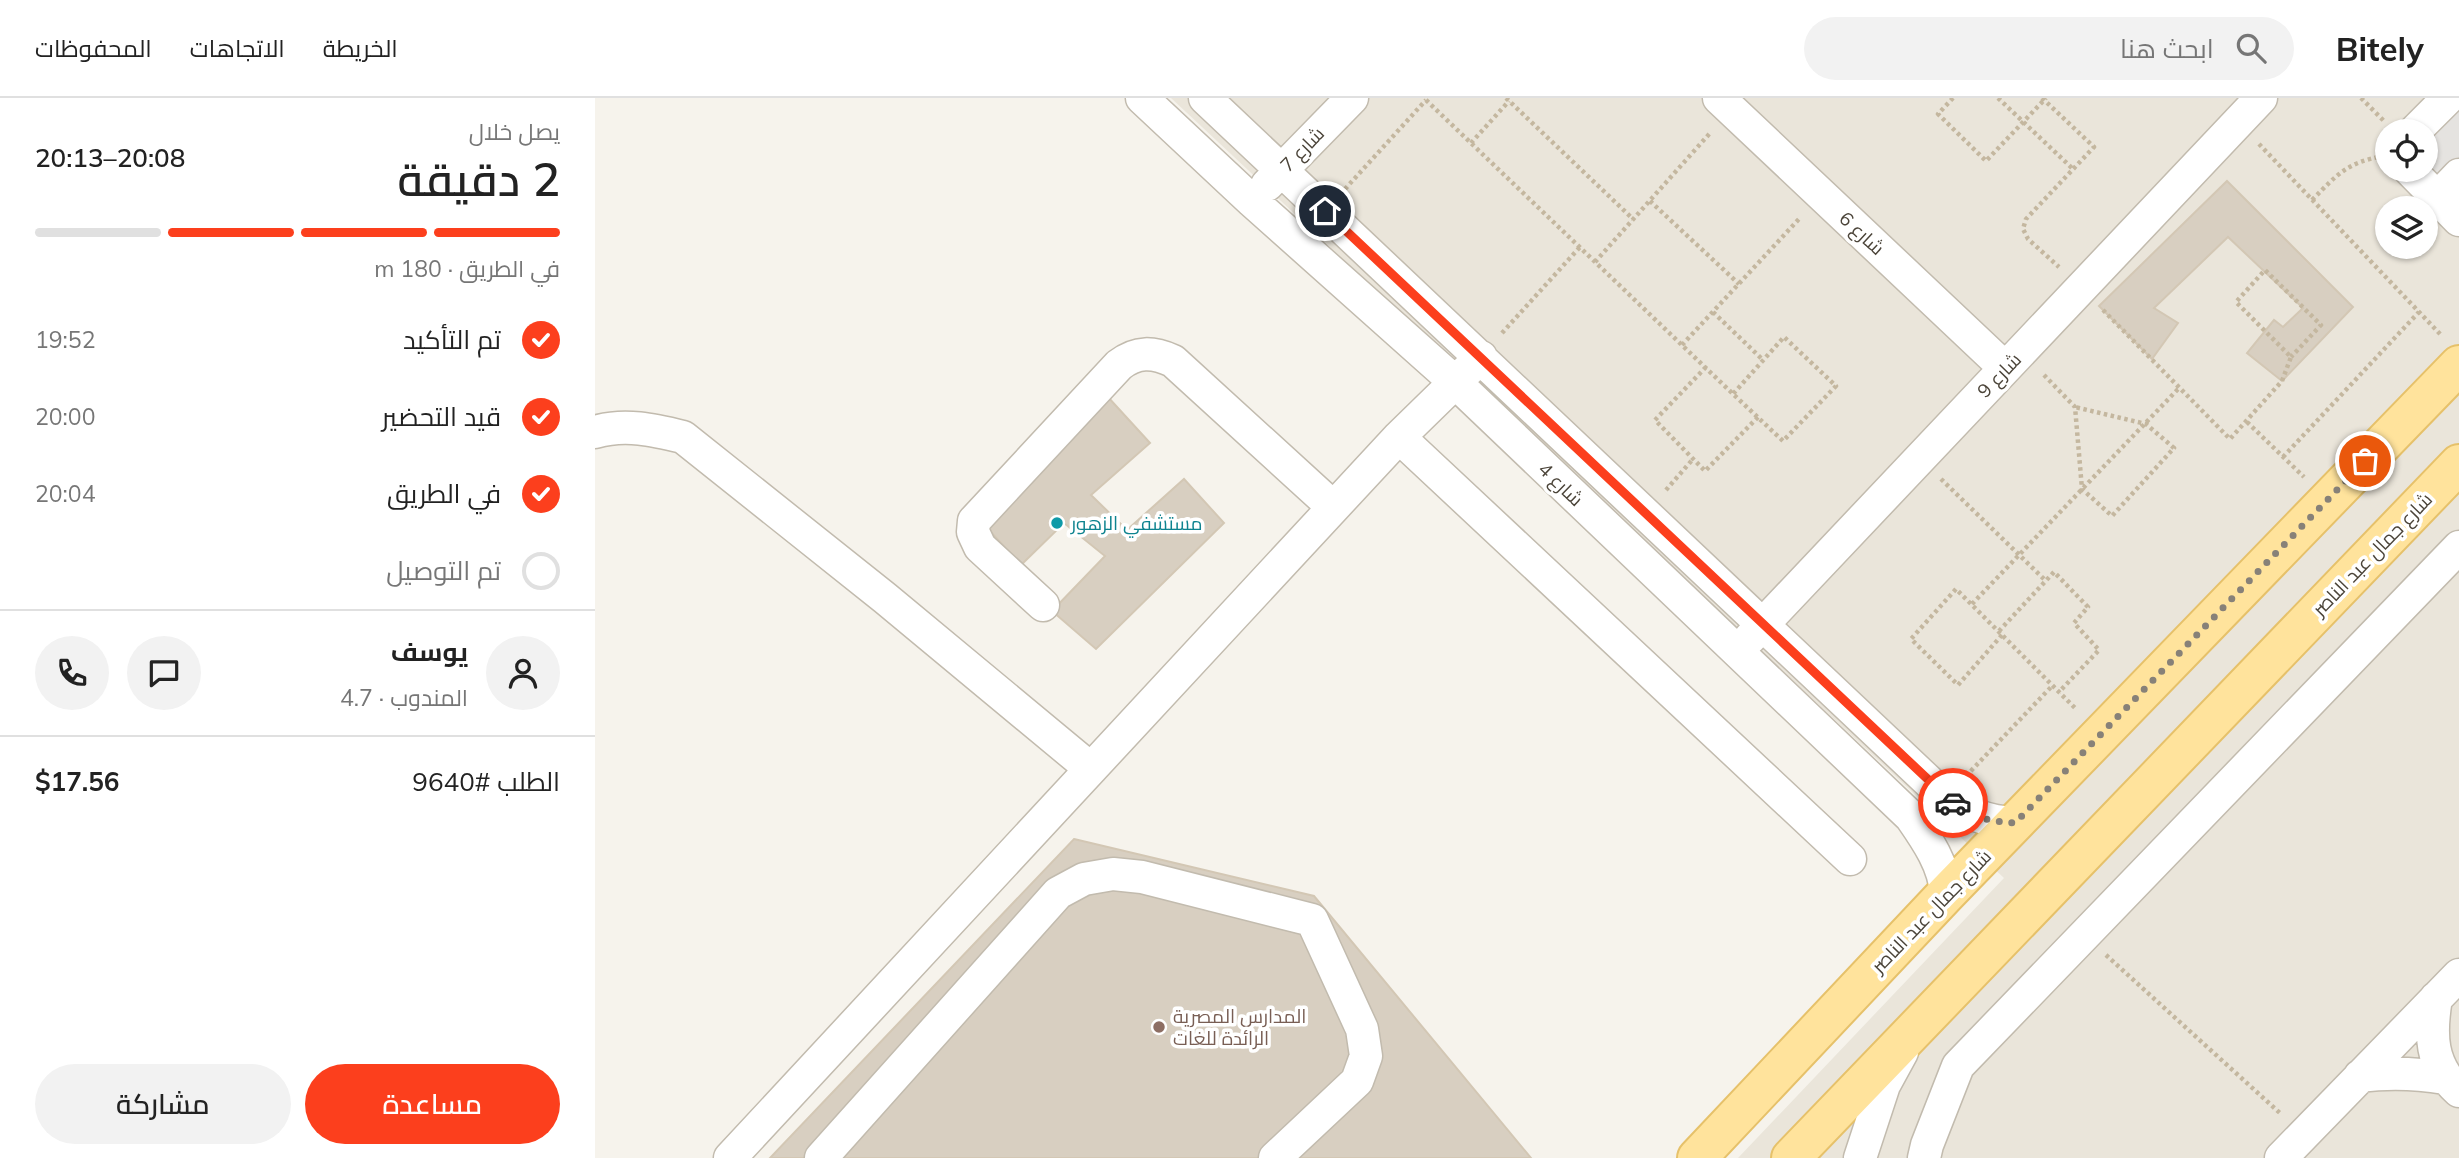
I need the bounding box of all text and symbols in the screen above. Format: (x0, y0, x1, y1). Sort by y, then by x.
search box (1804, 17, 2294, 80)
text: Bitely (2336, 28, 2424, 69)
icon: search (2232, 29, 2270, 67)
text: ابحث هنا (2120, 32, 2214, 65)
text: المحفوظات (35, 33, 152, 63)
text: الاتجاهات (190, 33, 285, 63)
text: الخريطة (323, 33, 398, 63)
text: يصل خلال (469, 117, 560, 146)
map controls (2375, 119, 2438, 259)
button: locate (2375, 119, 2438, 182)
street label: شارع 7 (1275, 122, 1331, 178)
text: 20:08–20:13 (35, 141, 185, 174)
text: 2 دقيقة (398, 150, 560, 208)
pin (1295, 181, 1355, 241)
icon: home (1306, 192, 1344, 230)
button: layers (2375, 196, 2438, 259)
street label: شارع 6 (1833, 206, 1890, 261)
text: في الطريق · 180 m (374, 254, 560, 283)
icon: check (522, 321, 560, 359)
text: تم التأكيد (403, 323, 501, 356)
text: 19:52 (35, 325, 95, 354)
street label: شارع 9 (1972, 348, 2028, 404)
icon: check (522, 398, 560, 436)
text: قيد التحضير (382, 400, 501, 433)
text: 20:00 (35, 402, 95, 431)
pin (2335, 431, 2395, 491)
icon: bag (2346, 442, 2384, 480)
street label: شارع 4 (1532, 457, 1588, 513)
icon: check (522, 475, 560, 513)
text: في الطريق (387, 477, 501, 510)
text: 20:04 (35, 479, 95, 508)
street label: شارع جمال عبد الناصر (2306, 487, 2439, 623)
place label: مستشفي الزهور (1070, 511, 1203, 538)
marker: مستشفي الزهور (1049, 515, 1065, 531)
text: تم التوصيل (386, 554, 501, 587)
text: يوسف (391, 635, 468, 668)
button: phone (35, 636, 109, 710)
button: chat (127, 636, 201, 710)
button: person (486, 636, 560, 710)
text: المندوب · 4.7 (340, 683, 468, 712)
text: $17.56 (35, 765, 119, 798)
text: الطلب #9640 (412, 765, 560, 798)
courier (1918, 768, 1988, 838)
icon: car (1934, 784, 1972, 822)
street label: شارع جمال عبد الناصر (1865, 844, 1998, 980)
place label: المدارس المصرية الرائدة للغات (1173, 1004, 1306, 1050)
marker: المدارس المصرية الرائدة للغات (1151, 1019, 1167, 1035)
button: مشاركة (35, 1064, 291, 1144)
button: مساعدة (305, 1064, 560, 1144)

